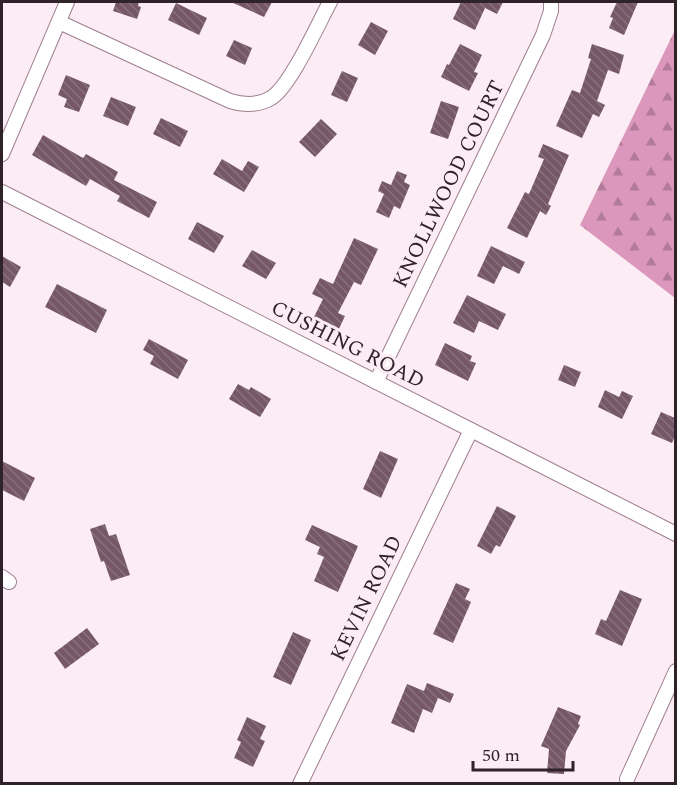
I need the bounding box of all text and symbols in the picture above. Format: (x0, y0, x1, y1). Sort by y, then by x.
street label: KNOLLWOOD COURT (385, 75, 513, 294)
street label: CUSHING ROAD (265, 292, 430, 397)
street label: KEVIN ROAD (323, 530, 411, 667)
scale bar (473, 734, 574, 772)
text: 50 m (482, 742, 520, 769)

